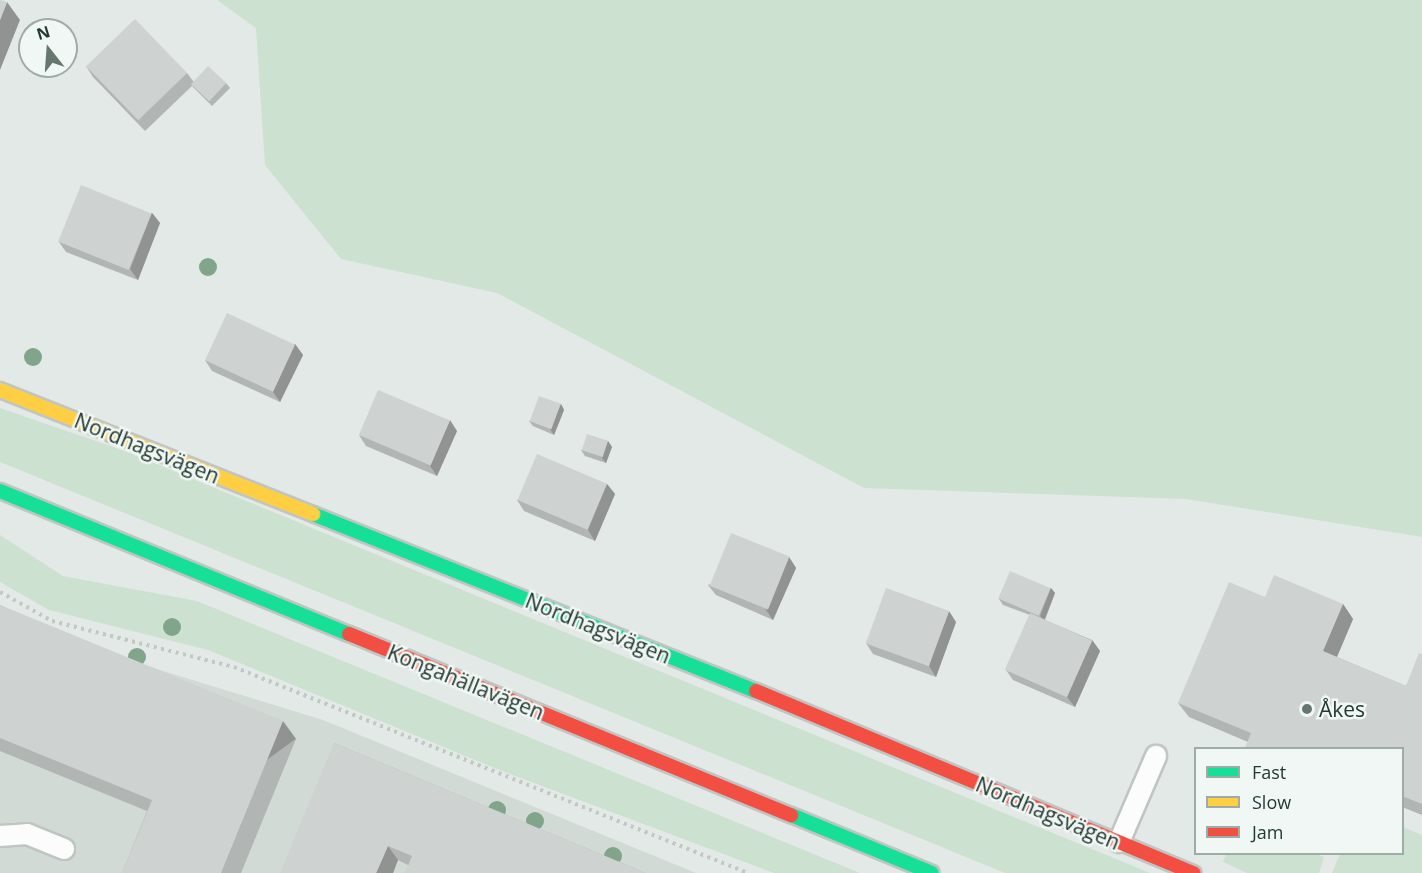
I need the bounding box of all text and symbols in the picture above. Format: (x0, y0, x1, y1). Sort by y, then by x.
north arrow (18, 18, 78, 78)
text: N (34, 20, 53, 45)
street label: Nordhagsvägen (71, 407, 223, 489)
street label: Nordhagsvägen (522, 587, 674, 669)
street label: Kongahällavägen (384, 639, 548, 725)
place label: Åkes (1319, 696, 1365, 722)
marker: Åkes (1300, 702, 1314, 716)
legend (1194, 747, 1404, 855)
text: Fast (1252, 760, 1286, 784)
street label: Nordhagsvägen (972, 771, 1124, 855)
text: Slow (1252, 790, 1291, 814)
text: Jam (1252, 820, 1284, 844)

